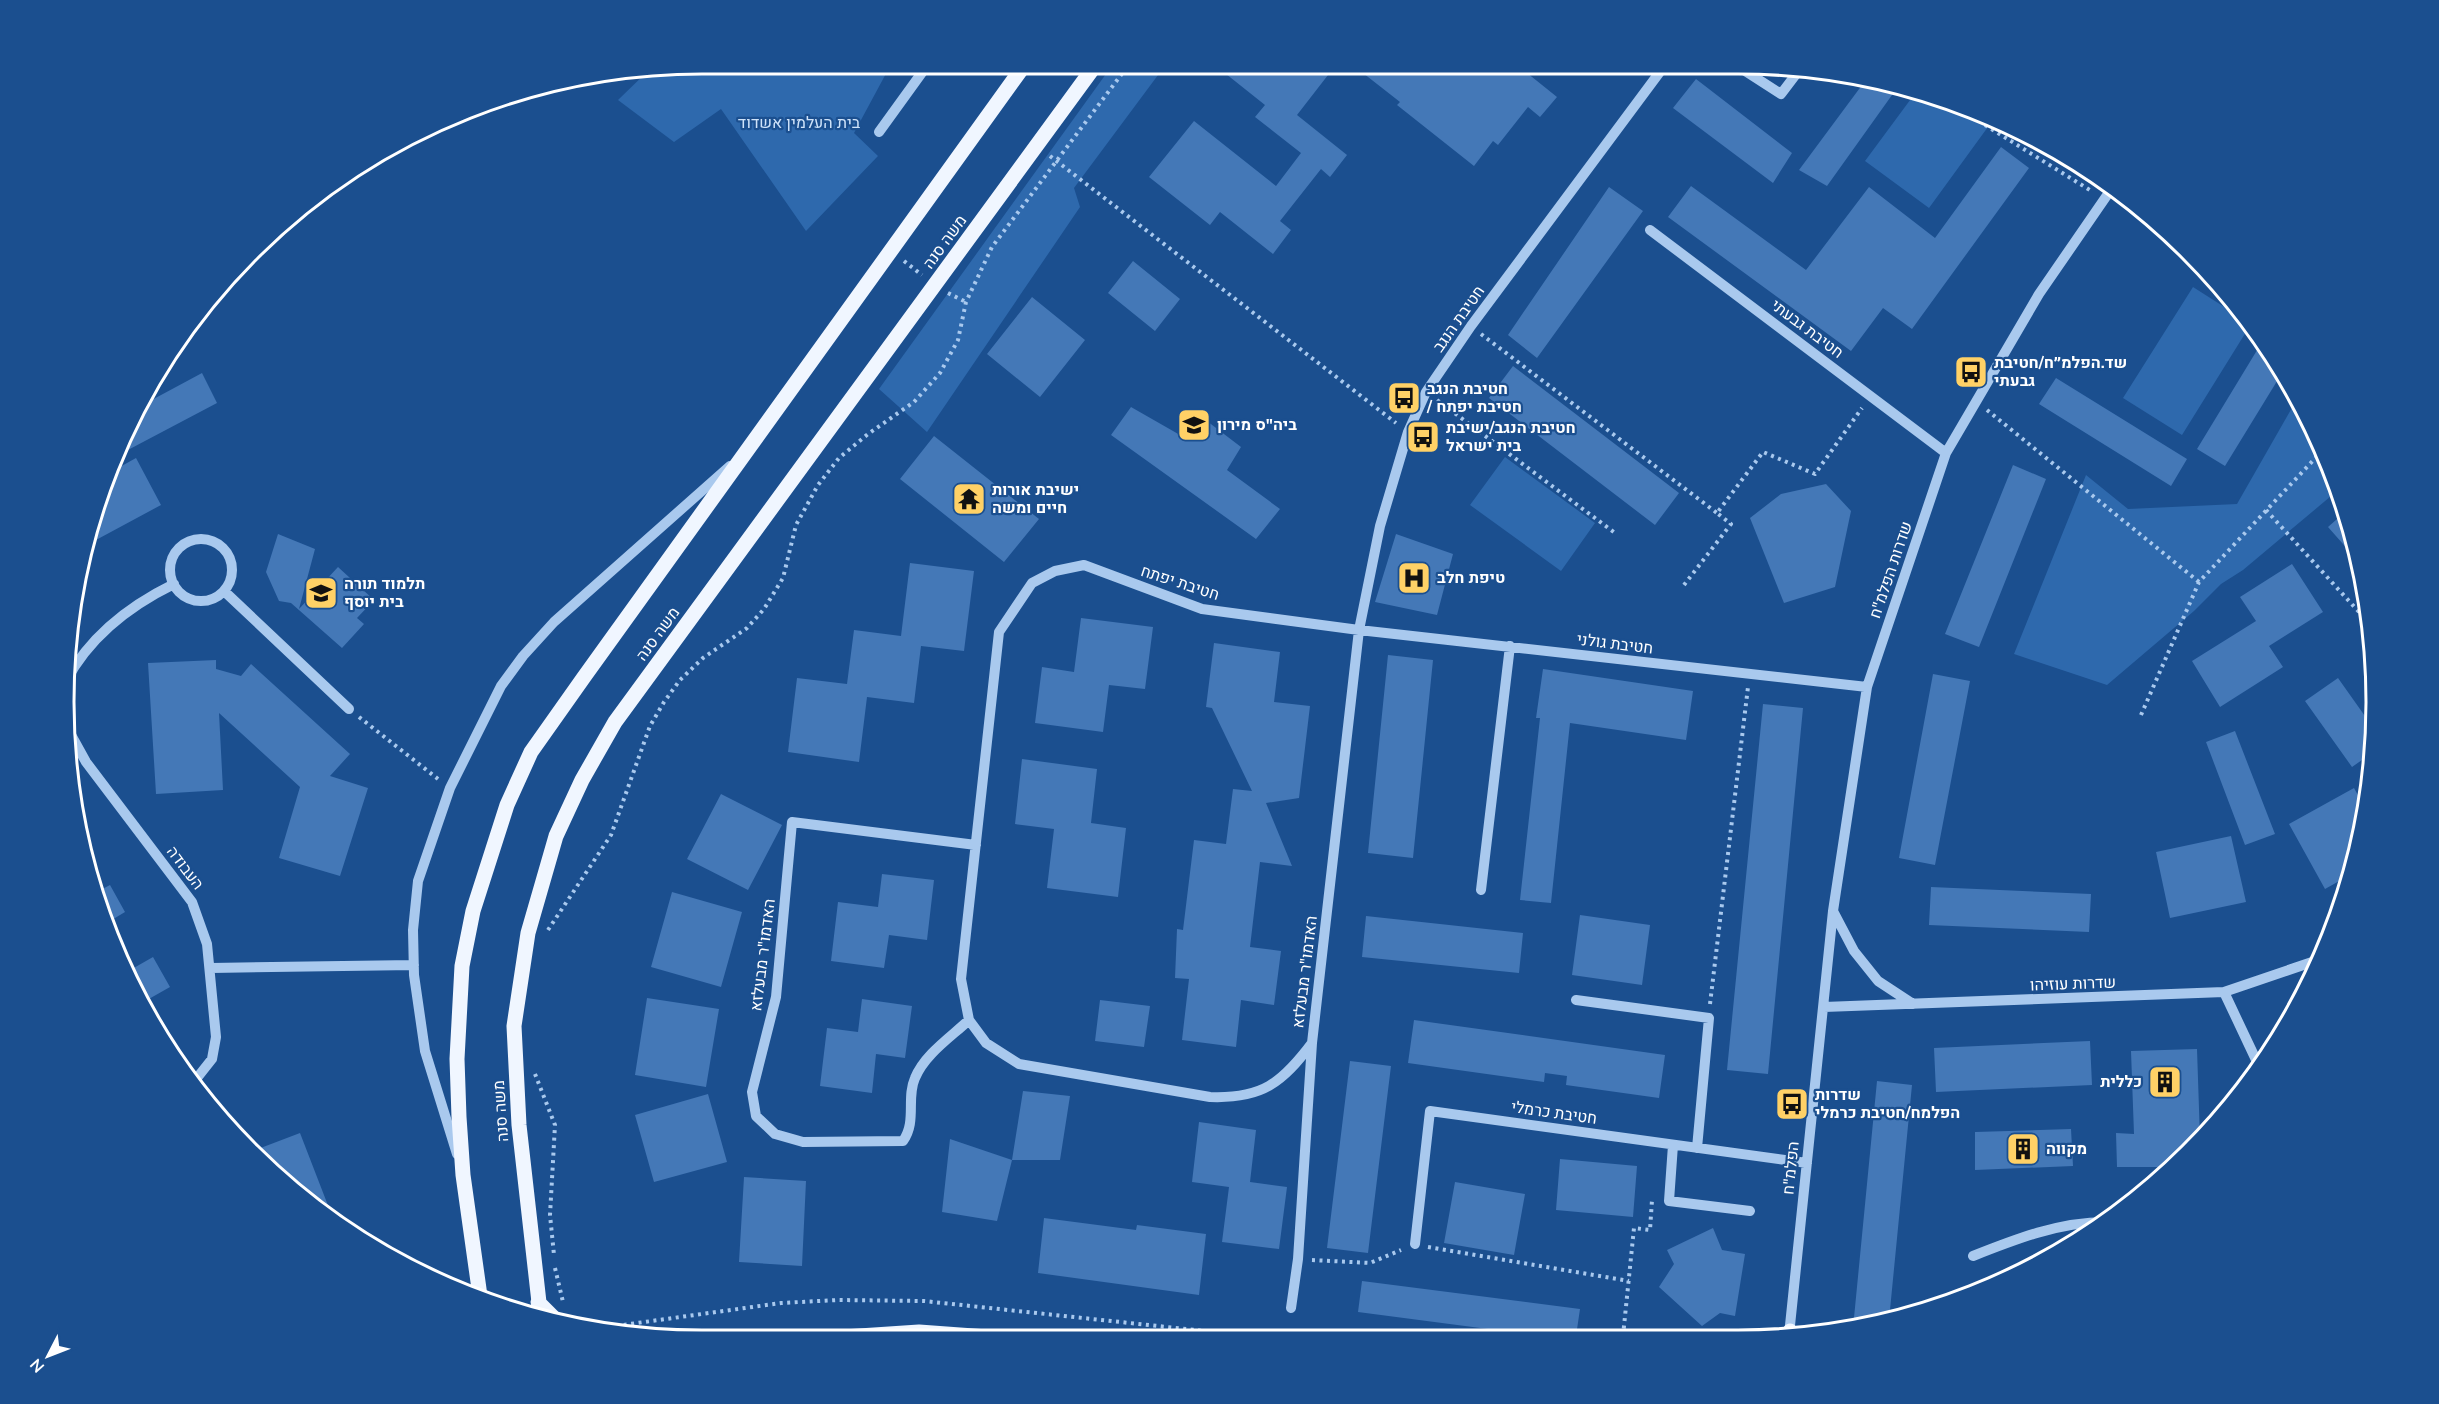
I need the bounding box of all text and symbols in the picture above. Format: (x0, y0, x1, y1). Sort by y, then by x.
park label: בית העלמין אשדוד (738, 112, 861, 134)
street label: משה סנה (918, 211, 972, 273)
street label: חטיבת הנגב (1428, 281, 1490, 357)
street label: חטיבת גבעתי (1766, 294, 1848, 364)
place label: שד.הפלמ״ח/חטיבת גבעתי (1994, 352, 2127, 392)
bus stop icon: שד.הפלמ״ח/חטיבת גבעתי (1953, 354, 1989, 390)
place label: חטיבת הנגב / חטיבת יפתח (1426, 378, 1522, 418)
bus stop icon: חטיבת הנגב / חטיבת יפתח (1386, 380, 1422, 416)
school or university icon: ביה"ס מירון (1176, 407, 1212, 443)
place label: ביה"ס מירון (1217, 414, 1297, 436)
place label: חטיבת הנגב/ישיבת בית ישראל (1446, 417, 1576, 457)
bus stop icon: חטיבת הנגב/ישיבת בית ישראל (1405, 419, 1441, 455)
place label: ישיבת אורות חיים ומשה (992, 479, 1079, 519)
temple icon: ישיבת אורות חיים ומשה (951, 481, 987, 517)
street label: שדרות הפלמ"ח (1864, 518, 1918, 622)
street label: חטיבת יפתח (1138, 560, 1222, 606)
hospital icon: טיפת חלב (1396, 560, 1432, 596)
place label: טיפת חלב (1437, 567, 1505, 589)
place label: תלמוד תורה בית יוסף (344, 573, 425, 613)
school or university icon: תלמוד תורה בית יוסף (303, 575, 339, 611)
street label: משה סנה (631, 603, 685, 665)
street label: חטיבת גולני (1576, 628, 1654, 660)
street label: העבודה (161, 842, 209, 894)
street label: האדמו"ר מבעלזא (745, 898, 781, 1012)
street label: האדמו"ר מבעלזא (1287, 915, 1323, 1029)
street label: שדרות עוזיהו (2029, 972, 2117, 996)
building icon: כללית (2147, 1064, 2183, 1100)
place label: כללית (2100, 1071, 2142, 1093)
street label: משה סנה (488, 1079, 514, 1143)
place label: שדרות הפלמח/חטיבת כרמלי (1815, 1084, 1960, 1124)
bus stop icon: שדרות הפלמח/חטיבת כרמלי (1774, 1086, 1810, 1122)
street label: חטיבת כרמלי (1510, 1096, 1598, 1130)
building icon: מקווה (2005, 1131, 2041, 1167)
place label: מקווה (2046, 1138, 2087, 1160)
street label: הפלמ"ח (1777, 1140, 1805, 1196)
north arrow (18, 1326, 78, 1386)
text: N (25, 1354, 50, 1377)

